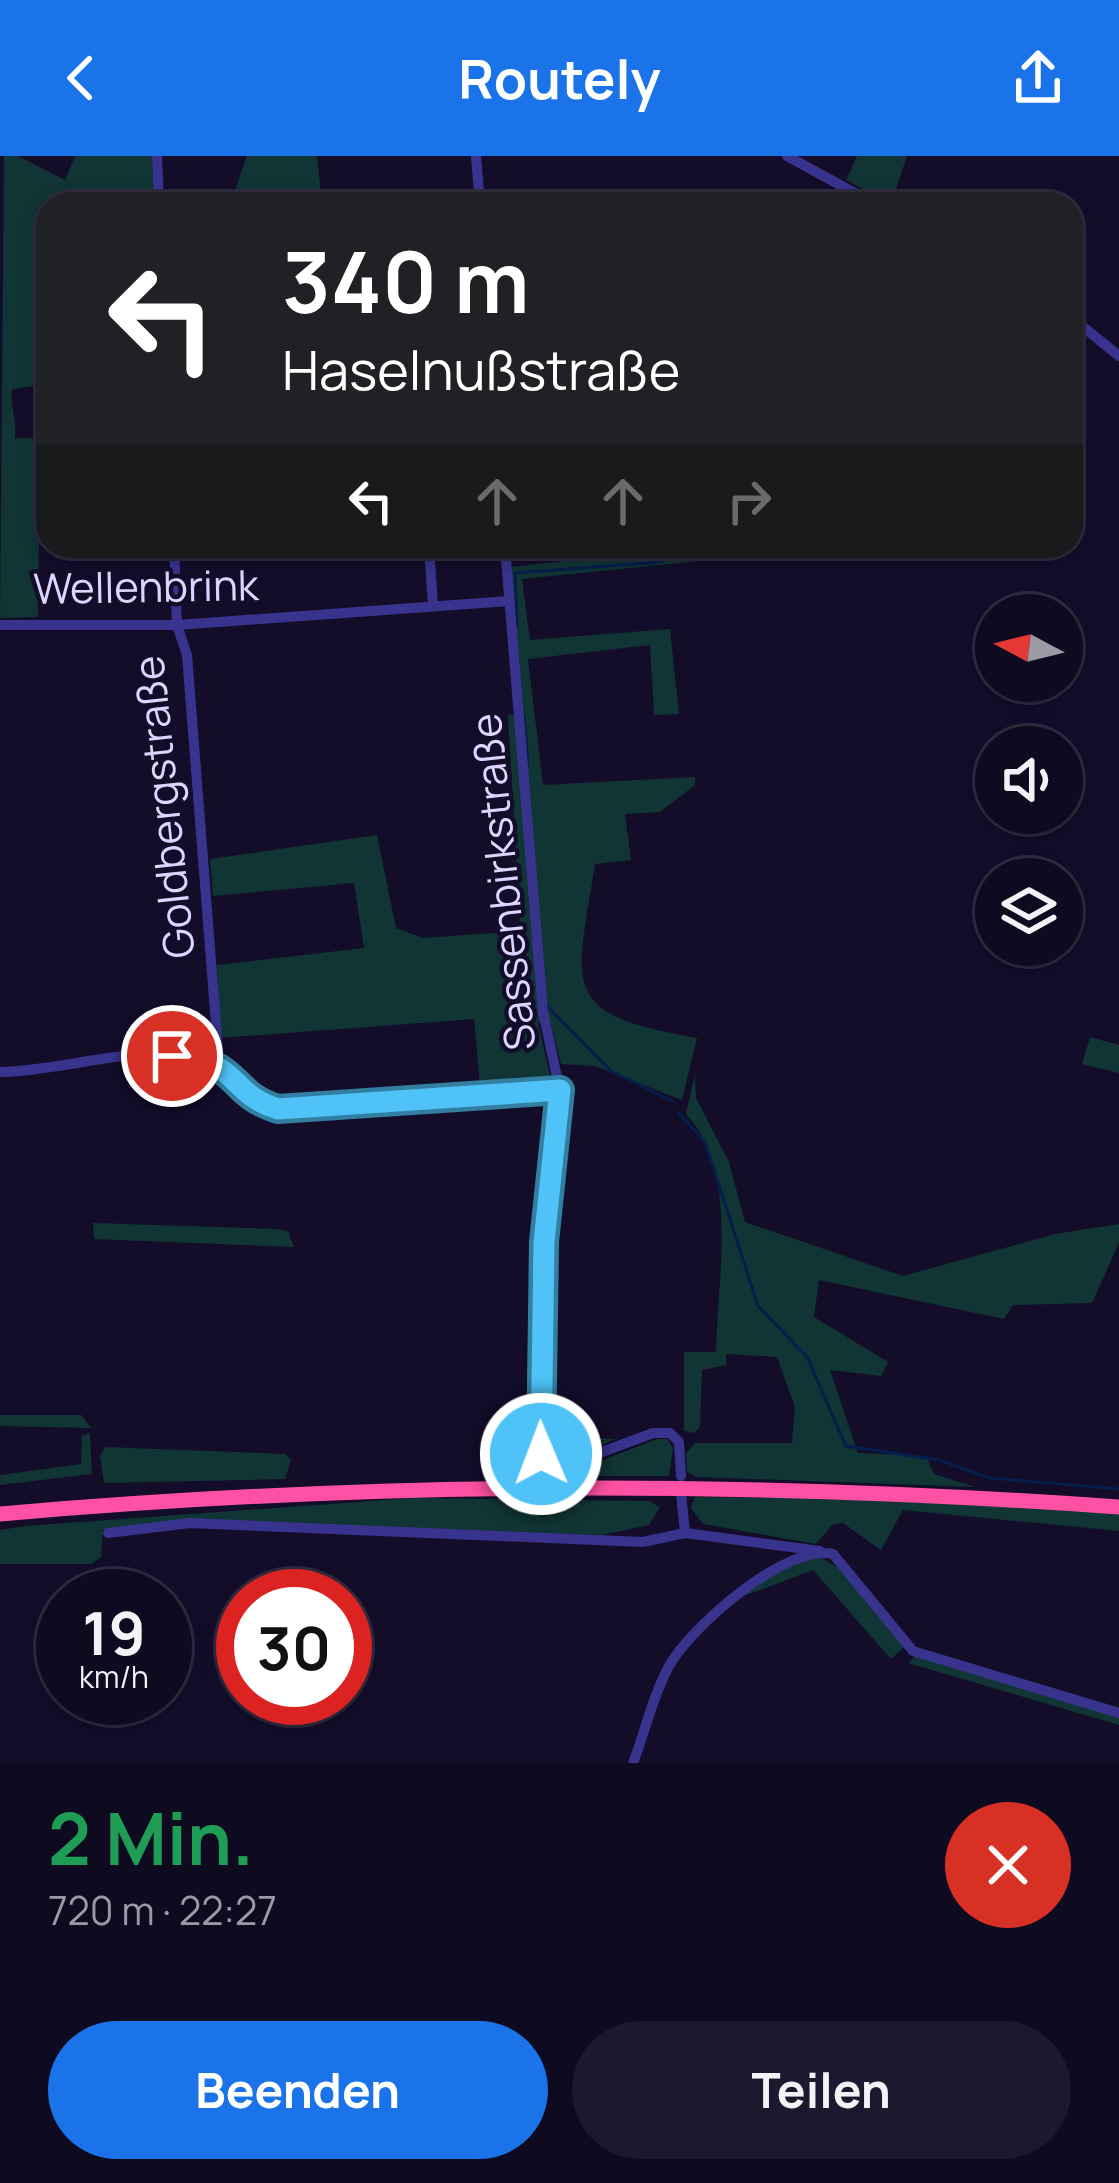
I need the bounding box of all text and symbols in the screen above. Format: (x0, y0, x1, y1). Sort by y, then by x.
text: Routely (458, 41, 661, 115)
icon: back (48, 45, 114, 111)
icon: share (1005, 45, 1071, 111)
text: 340 m (282, 223, 530, 338)
icon: left (84, 240, 240, 396)
text: Haselnußstraße (282, 332, 680, 406)
icon: left (338, 468, 404, 534)
icon: ahead (464, 468, 530, 534)
icon: ahead (590, 468, 656, 534)
icon: right (716, 468, 782, 534)
street label: Wellenbrink (33, 555, 260, 617)
north arrow (975, 594, 1083, 702)
map controls (975, 594, 1083, 966)
street label: Goldbergstraße (118, 653, 208, 961)
street label: Sassenbirkstraße (455, 711, 549, 1054)
button: sound (975, 726, 1083, 834)
button: layers (975, 858, 1083, 966)
pin (121, 1005, 223, 1107)
icon: arrive (139, 1023, 205, 1089)
position arrow (478, 1391, 604, 1517)
speed limit sign: 30 (216, 1569, 372, 1725)
text: 19 (82, 1591, 146, 1673)
text: km/h (79, 1656, 149, 1697)
text: 2 Min. (48, 1788, 254, 1887)
button: close (945, 1802, 1071, 1928)
text: 720 m · 22:27 (48, 1883, 277, 1937)
button: Beenden (48, 2021, 548, 2159)
button: Teilen (572, 2021, 1071, 2159)

